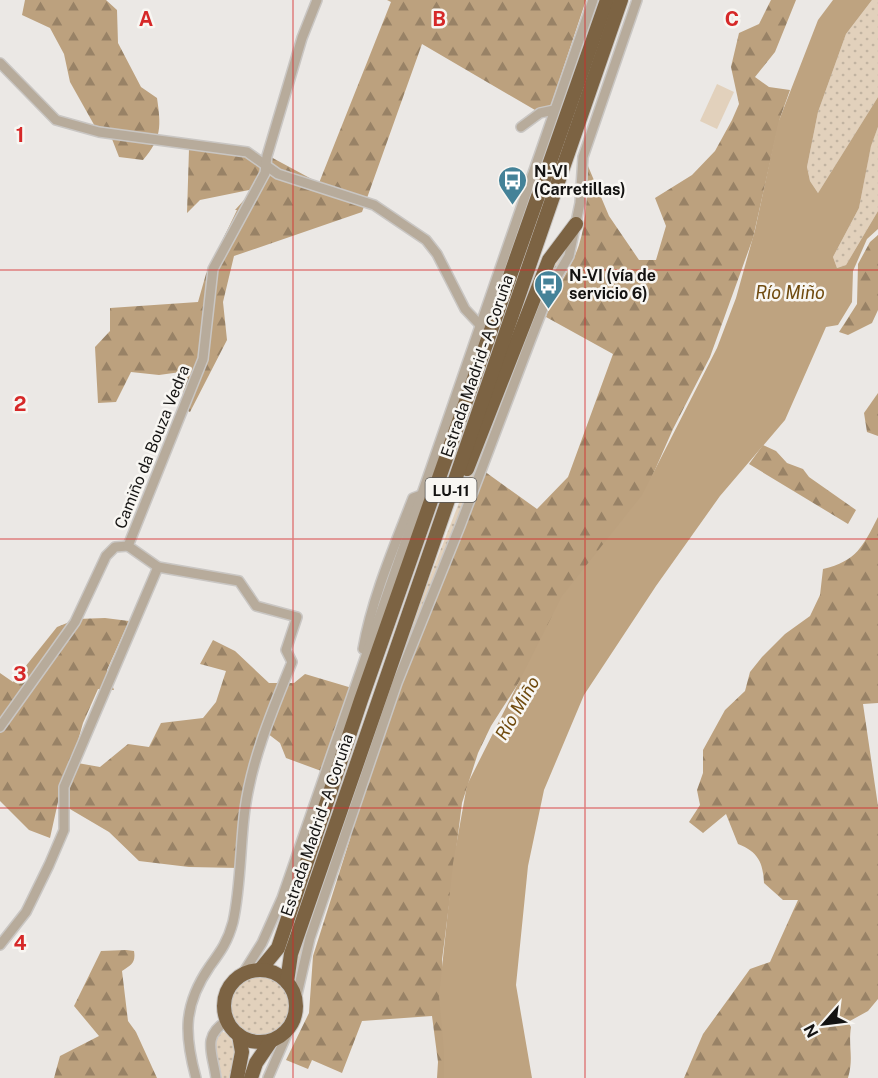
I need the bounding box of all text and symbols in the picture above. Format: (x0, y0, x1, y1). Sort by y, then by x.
text: A (139, 7, 153, 31)
text: B (432, 7, 446, 31)
text: C (725, 7, 739, 31)
text: 1 (16, 123, 24, 147)
place label: N-VI (Carretillas) (534, 162, 626, 199)
bus stop icon: N-VI (Carretillas) (497, 164, 529, 206)
place label: N-VI (vía de servicio 6) (569, 266, 656, 303)
bus stop icon: N-VI (vía de servicio 6) (532, 268, 564, 310)
street label: Estrada Madrid - A Coruña (437, 272, 517, 460)
water label: Río Miño (755, 282, 825, 303)
street label: Camiño da Bouza Vedra (110, 363, 194, 531)
text: 2 (14, 392, 26, 416)
road number: LU-11 (426, 478, 476, 502)
text: 3 (13, 662, 27, 686)
water label: Río Miño (490, 672, 544, 743)
street label: Estrada Madrid - A Coruña (277, 731, 357, 919)
text: 4 (13, 931, 27, 955)
north arrow (794, 994, 854, 1054)
text: N (800, 1021, 823, 1041)

